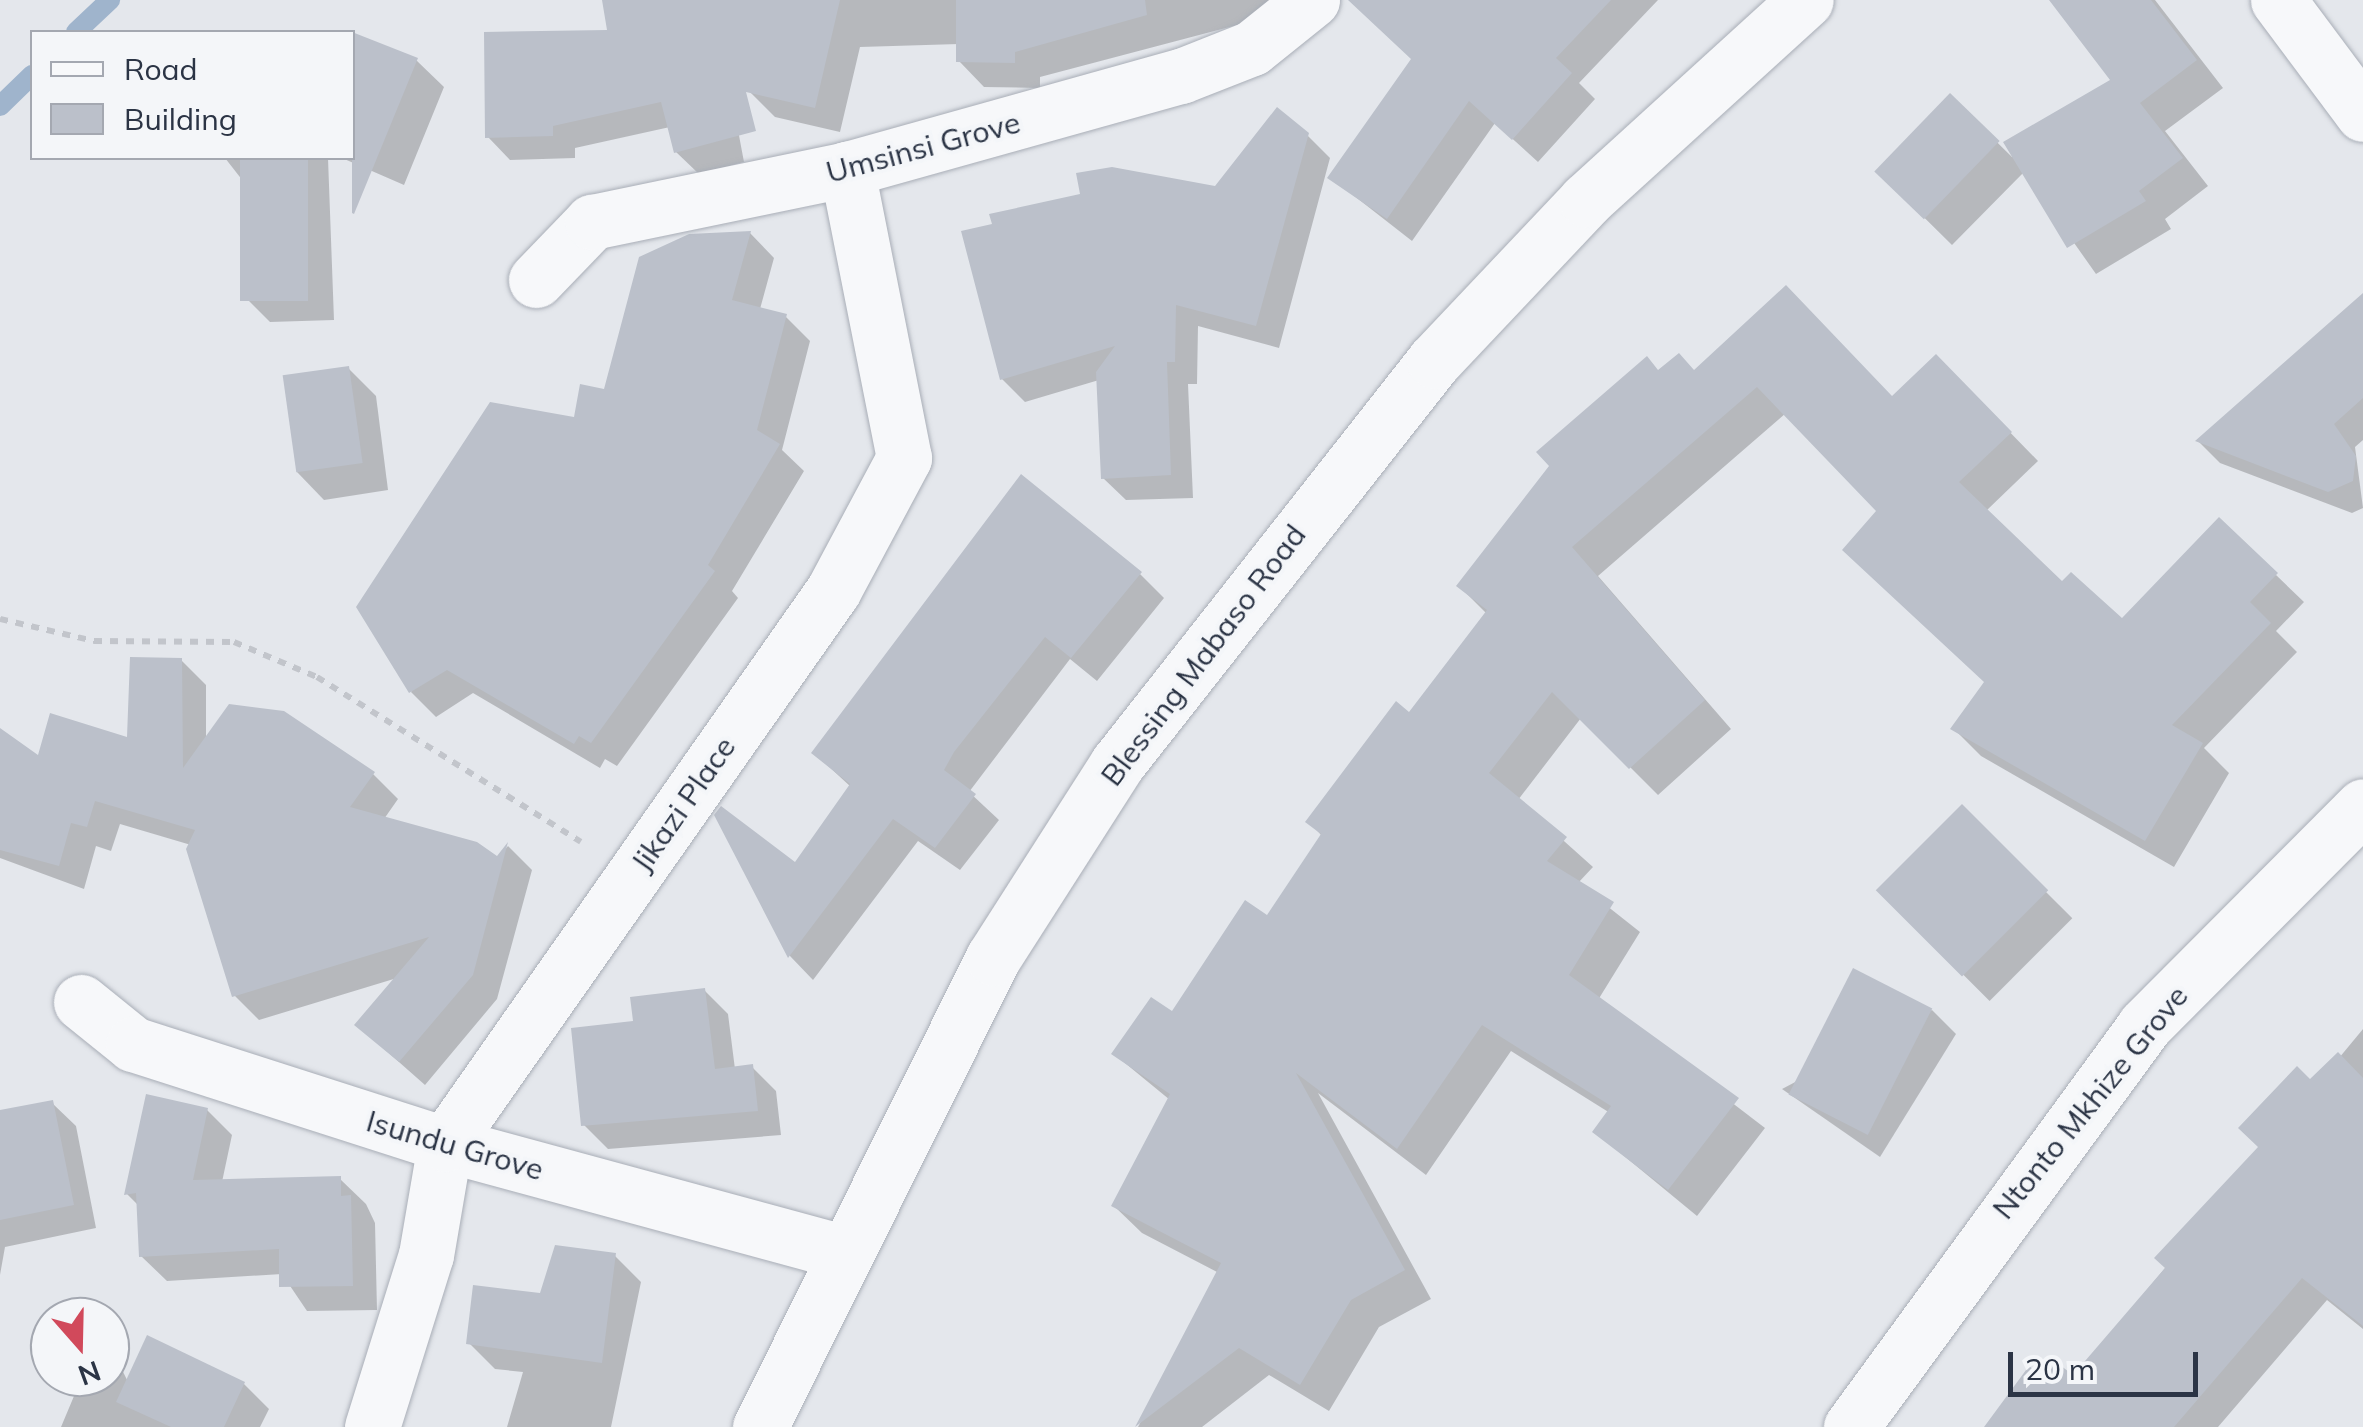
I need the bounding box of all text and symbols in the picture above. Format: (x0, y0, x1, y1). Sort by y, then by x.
legend (30, 30, 355, 160)
text: Road (124, 50, 198, 88)
text: Building (124, 100, 237, 138)
street label: Umsinsi Grove (822, 104, 1024, 190)
street label: Blessing Mabaso Road (1093, 517, 1313, 793)
street label: Jikazi Place (623, 730, 743, 878)
street label: Ntonto Mkhize Grove (1985, 978, 2195, 1226)
street label: Isundu Grove (362, 1103, 548, 1187)
north arrow (30, 1297, 130, 1397)
scale bar (2013, 1332, 2203, 1394)
text: 20 m (2025, 1350, 2095, 1388)
text: N (74, 1354, 106, 1394)

